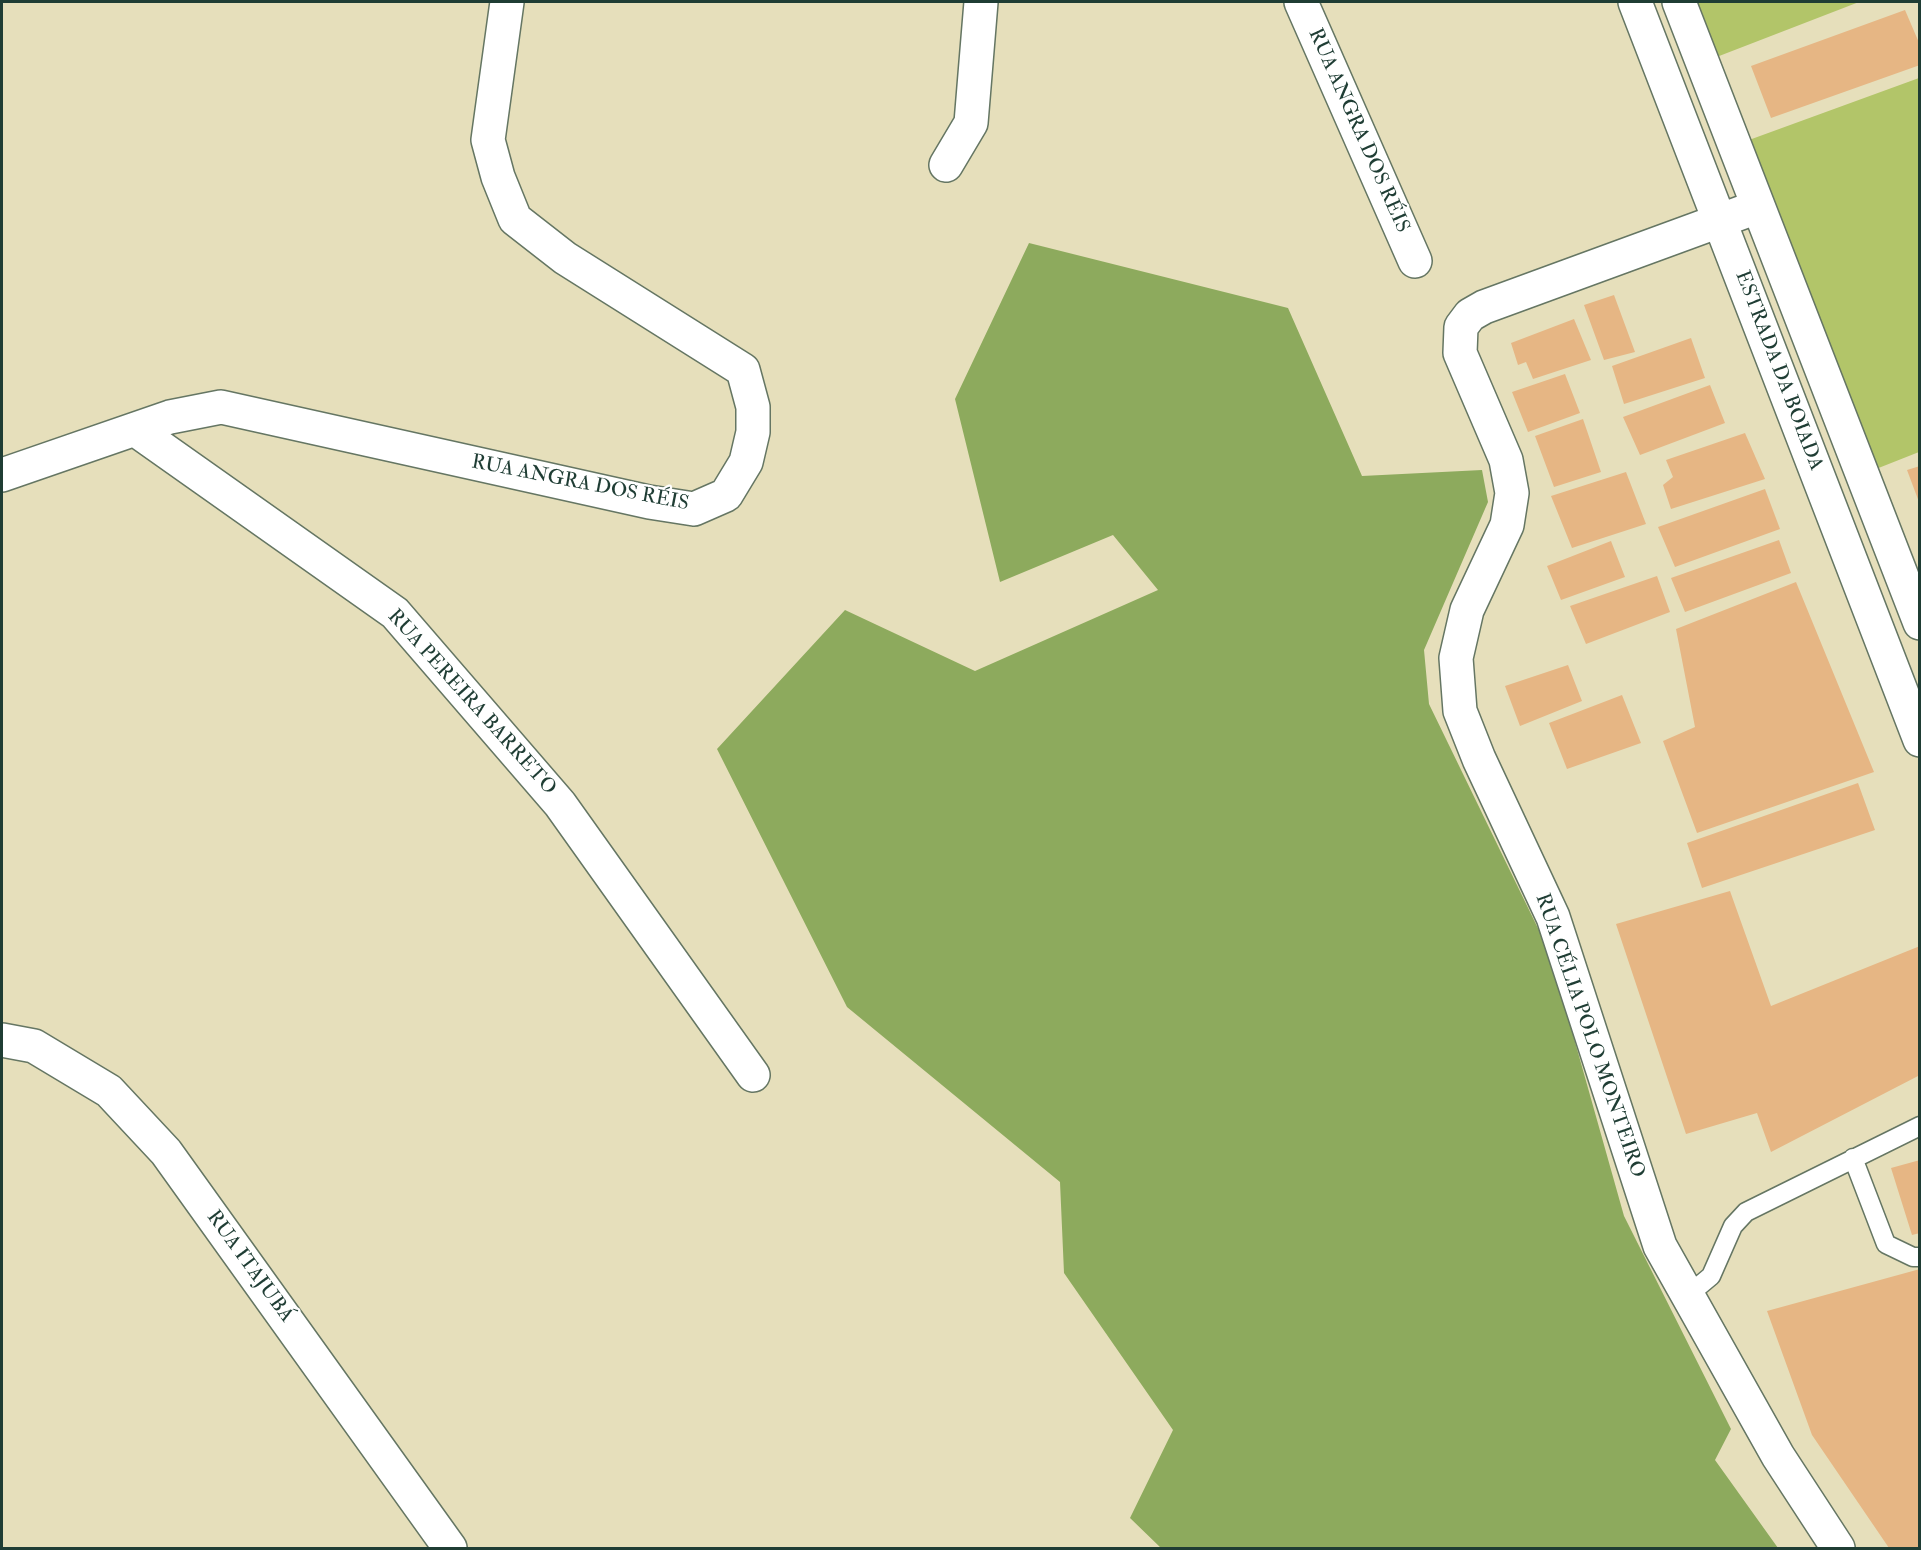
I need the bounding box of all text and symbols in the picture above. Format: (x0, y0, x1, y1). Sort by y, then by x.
street label: RUA ANGRA DOS RÉIS (1302, 25, 1414, 237)
street label: ESTRADA DA BOIADA (1729, 268, 1827, 474)
street label: RUA ANGRA DOS RÉIS (469, 451, 691, 517)
street label: RUA PEREIRA BARRETO (381, 605, 561, 801)
street label: RUA CÉLIA POLO MONTEIRO (1529, 891, 1649, 1181)
street label: RUA ITAJUBÁ (200, 1206, 298, 1328)

